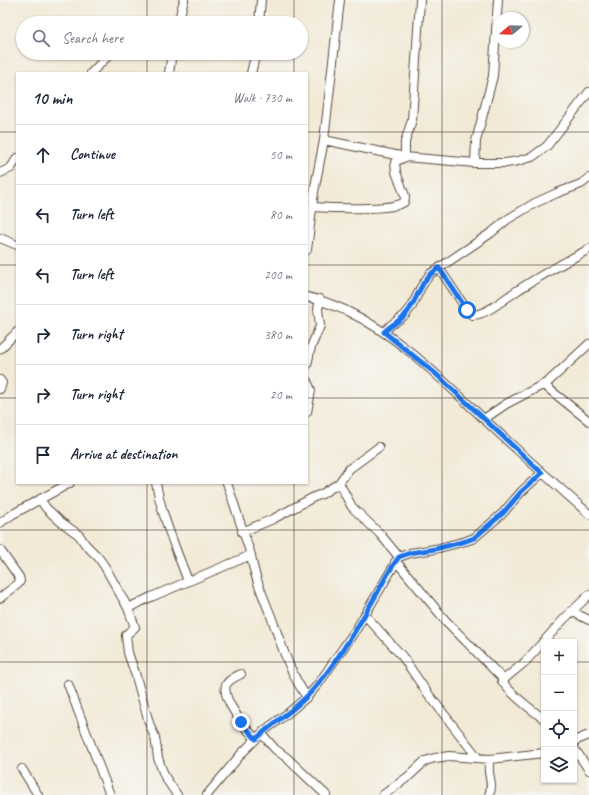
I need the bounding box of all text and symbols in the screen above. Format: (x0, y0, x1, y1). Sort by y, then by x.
north arrow (493, 12, 529, 48)
search box (16, 16, 308, 60)
icon: search (30, 27, 52, 49)
text: Search here (62, 29, 123, 48)
text: 10 min (32, 88, 72, 109)
text: Walk · 730 m (233, 90, 292, 106)
icon: ahead (32, 144, 54, 166)
text: Continue (70, 145, 115, 164)
text: 50 m (270, 147, 292, 163)
icon: left (32, 204, 54, 226)
text: Turn left (70, 205, 113, 224)
text: 80 m (270, 207, 292, 223)
icon: left (32, 264, 54, 286)
text: Turn left (70, 265, 113, 284)
text: 200 m (264, 267, 292, 283)
route start (458, 301, 476, 319)
icon: right (32, 324, 54, 346)
text: Turn right (70, 325, 123, 344)
text: 380 m (264, 327, 292, 343)
icon: right (32, 384, 54, 406)
text: Turn right (70, 385, 123, 404)
text: 20 m (270, 387, 292, 403)
icon: arrive (32, 444, 54, 466)
text: Arrive at destination (70, 445, 177, 464)
map controls (541, 639, 577, 783)
button: + (541, 639, 577, 675)
button: − (541, 675, 577, 711)
button: locate (541, 711, 577, 747)
route end (232, 713, 250, 731)
button: layers (541, 747, 577, 783)

